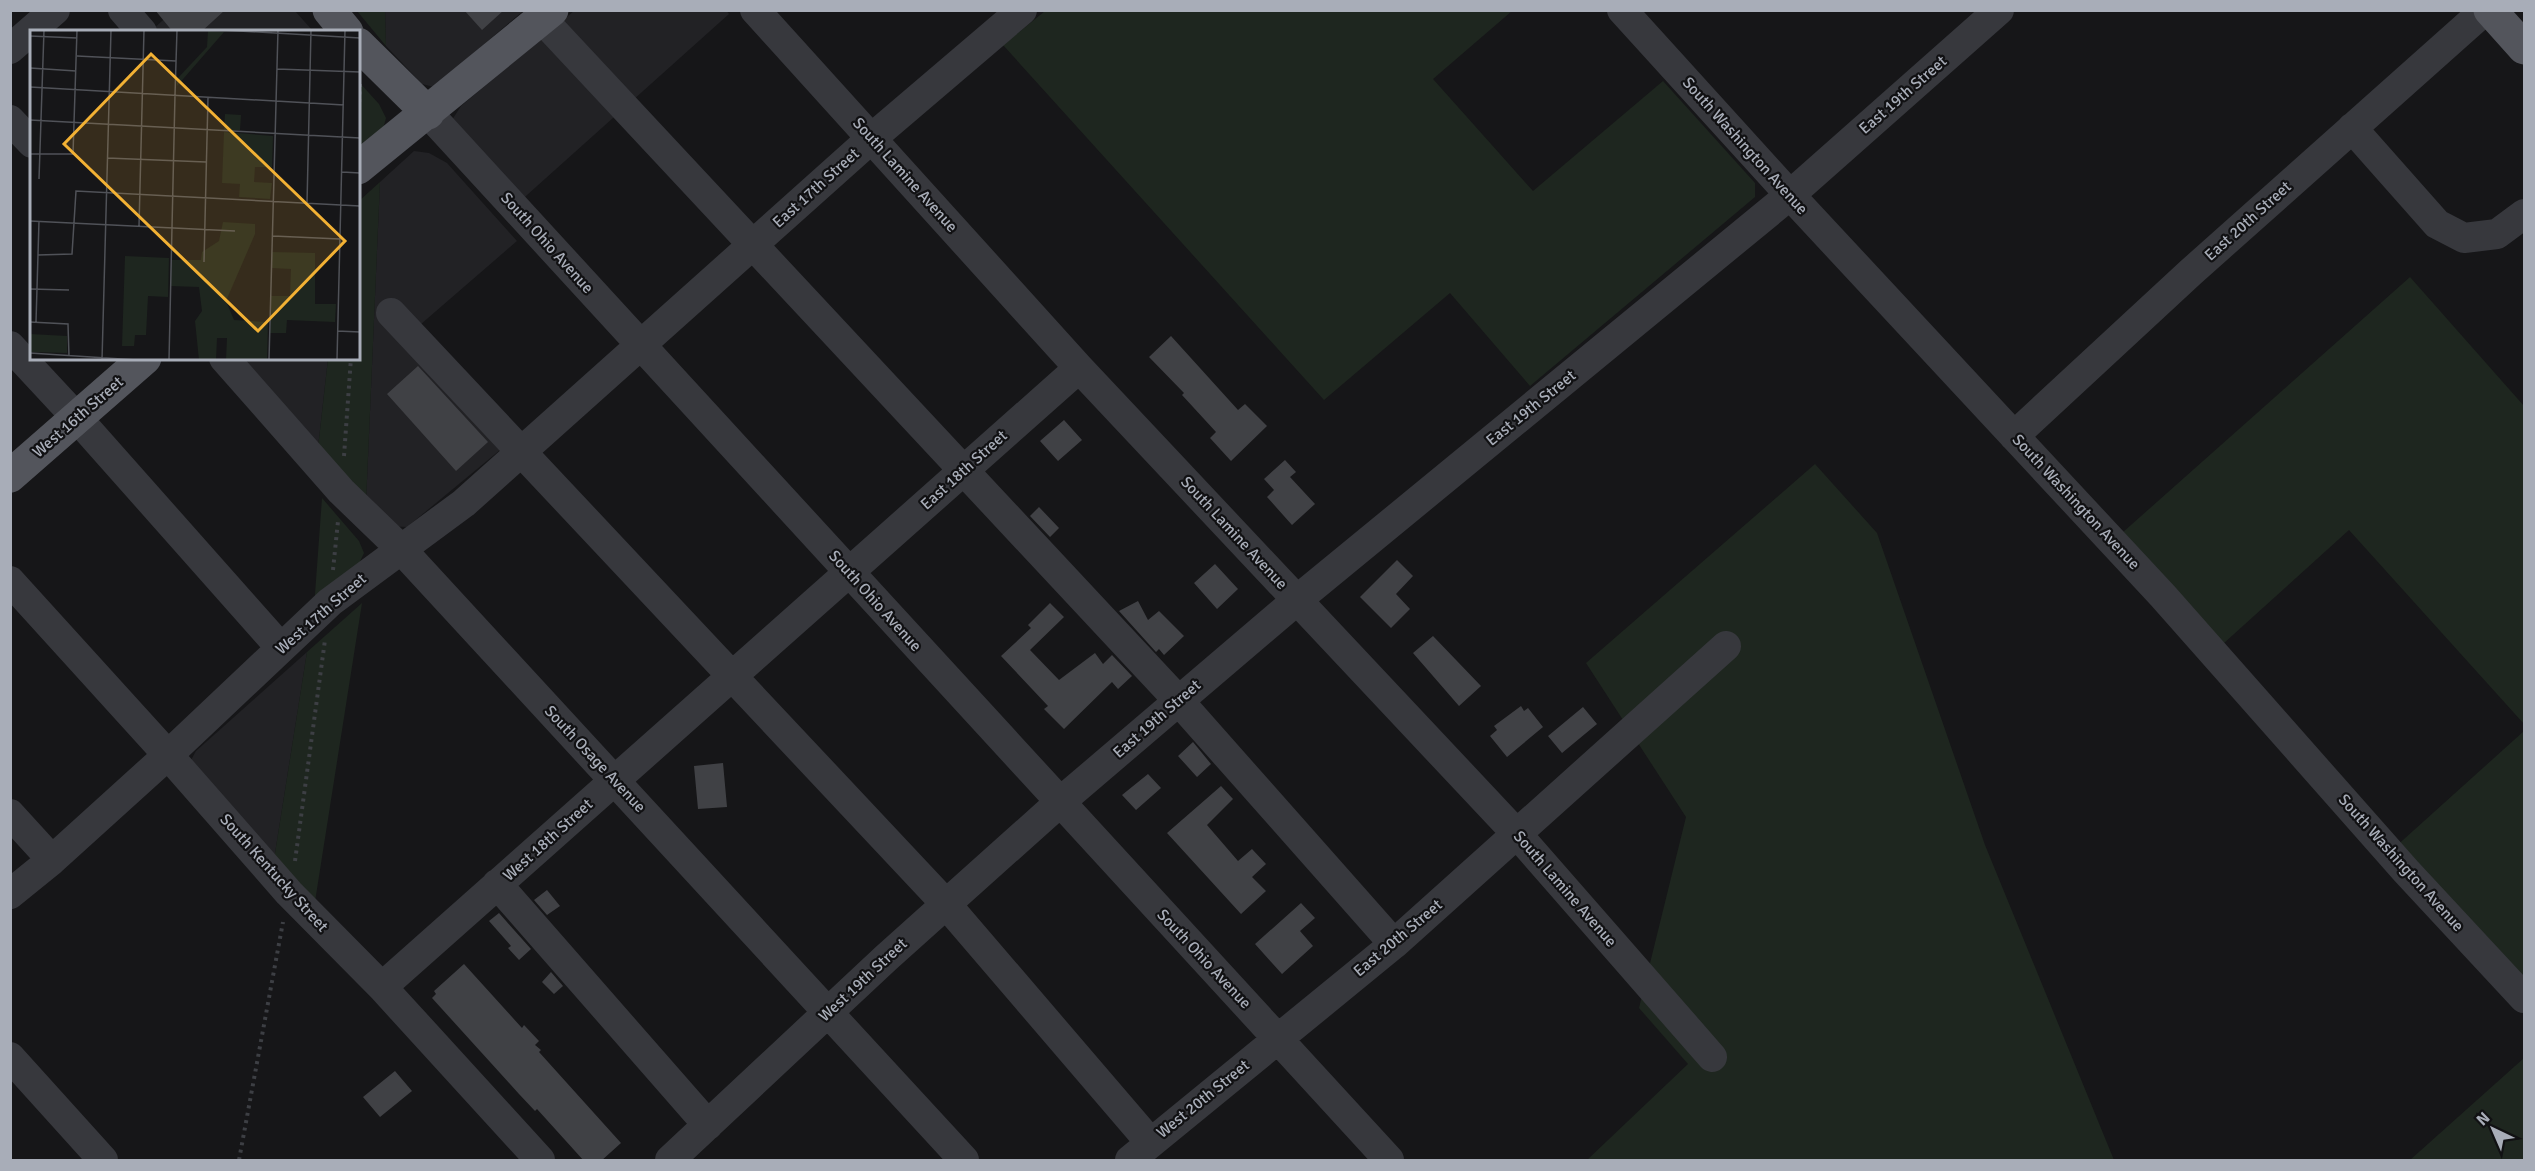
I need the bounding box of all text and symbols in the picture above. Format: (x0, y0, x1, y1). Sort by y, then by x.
inset map (30, 30, 360, 360)
street label: East 19th Street (1855, 51, 1951, 139)
street label: South Washington Avenue (1678, 73, 1812, 219)
street label: South Lamine Avenue (848, 114, 962, 236)
street label: East 17th Street (768, 144, 864, 232)
street label: East 20th Street (2200, 177, 2296, 265)
street label: South Ohio Avenue (496, 188, 598, 298)
street label: East 19th Street (1482, 365, 1580, 450)
street label: West 16th Street (28, 372, 128, 462)
street label: East 18th Street (916, 426, 1012, 514)
street label: South Washington Avenue (2008, 430, 2144, 574)
street label: South Lamine Avenue (1176, 472, 1292, 594)
street label: South Ohio Avenue (824, 546, 926, 656)
street label: West 17th Street (271, 569, 371, 659)
street label: East 19th Street (1109, 675, 1205, 763)
street label: South Osage Avenue (540, 701, 650, 817)
street label: South Washington Avenue (2334, 790, 2468, 936)
street label: West 18th Street (499, 794, 597, 886)
street label: South Kentucky Street (216, 810, 333, 937)
street label: South Lamine Avenue (1509, 827, 1621, 951)
street label: East 20th Street (1349, 895, 1447, 981)
street label: South Ohio Avenue (1153, 905, 1255, 1013)
street label: West 19th Street (815, 934, 912, 1026)
street label: West 20th Street (1152, 1055, 1254, 1143)
north arrow (2463, 1099, 2523, 1159)
text: N (2472, 1108, 2494, 1130)

